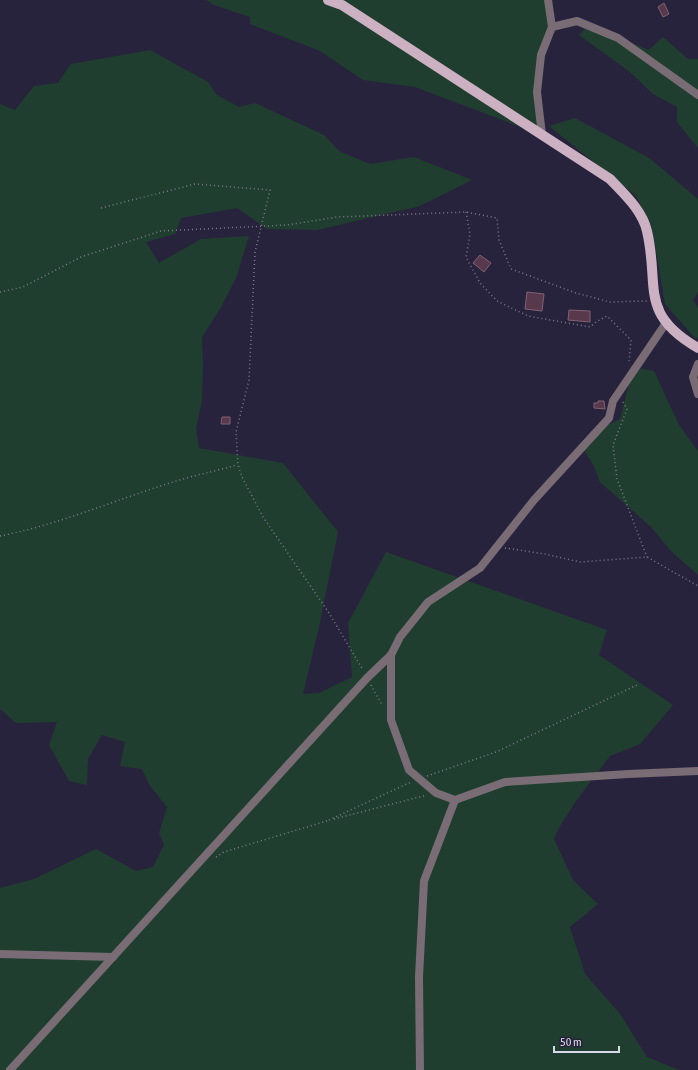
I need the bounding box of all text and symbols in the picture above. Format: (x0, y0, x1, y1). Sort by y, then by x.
scale bar (554, 1028, 619, 1054)
text: 50 m (560, 1035, 582, 1049)

